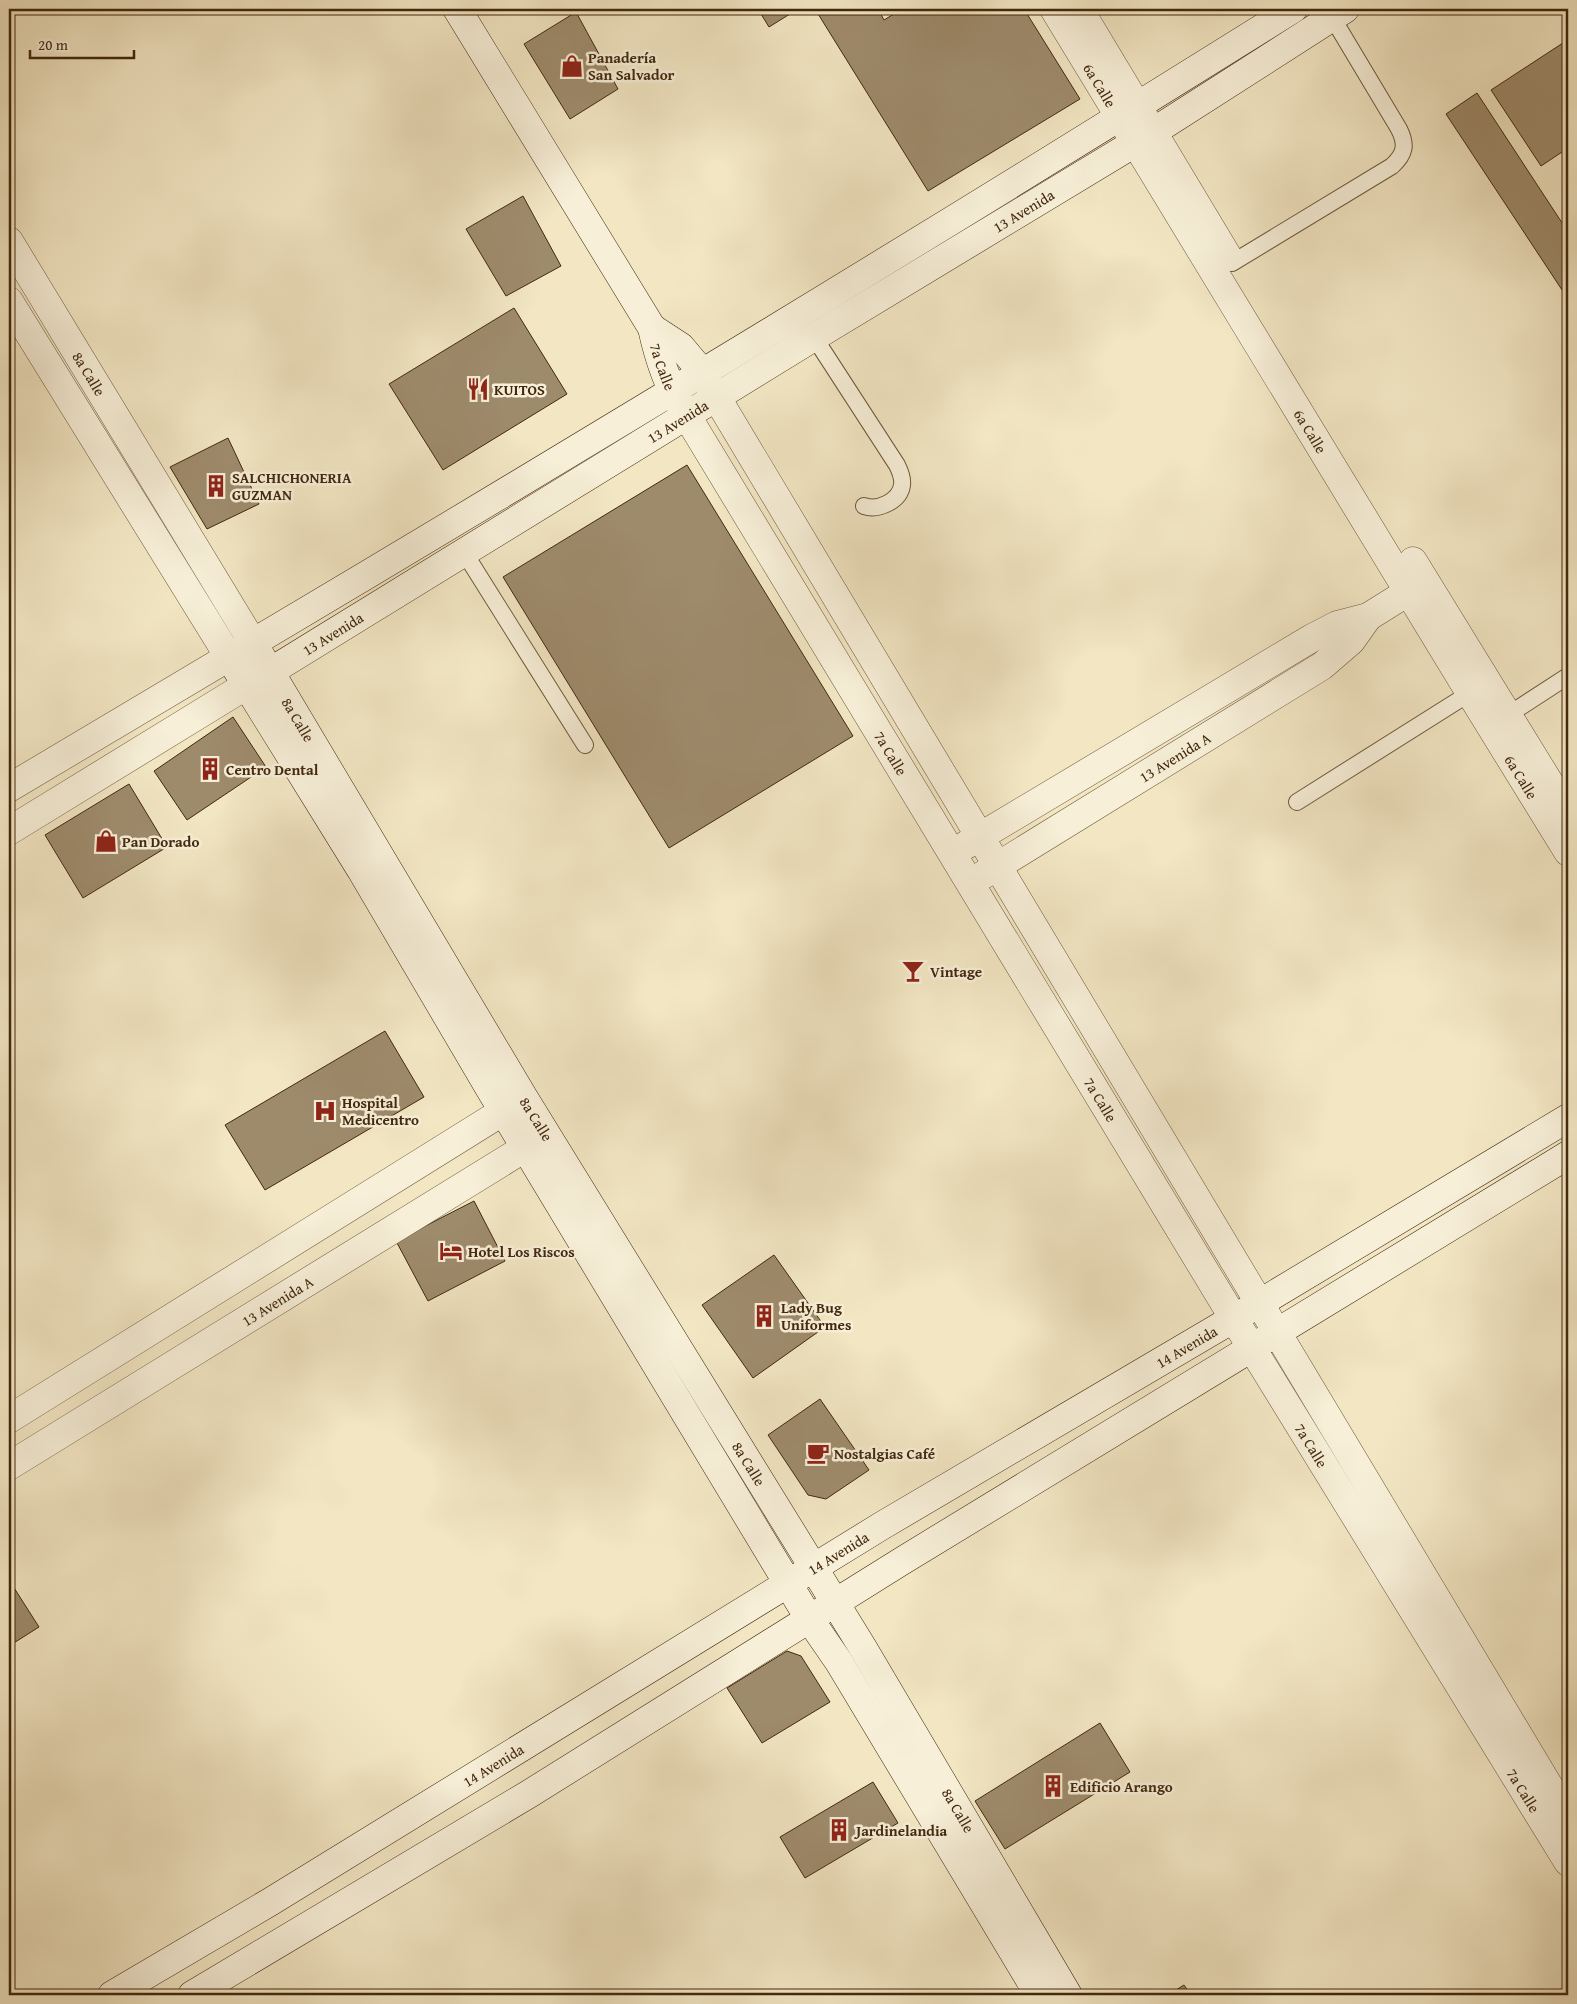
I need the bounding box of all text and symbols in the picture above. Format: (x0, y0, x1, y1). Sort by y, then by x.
scale bar (30, 28, 134, 60)
text: 20 m (38, 34, 69, 55)
place label: Panadería San Salvador (588, 47, 675, 85)
shop icon: Panadería San Salvador (559, 53, 585, 79)
street label: 6a Calle (1079, 59, 1122, 111)
street label: 13 Avenida (989, 184, 1058, 237)
street label: 7a Calle (645, 341, 681, 393)
street label: 8a Calle (68, 347, 111, 400)
restaurant icon: KUITOS (465, 376, 491, 402)
place label: KUITOS (494, 379, 545, 400)
street label: 13 Avenida (643, 394, 712, 448)
street label: 6a Calle (1289, 405, 1332, 457)
place label: SALCHICHONERIA GUZMAN (232, 467, 352, 505)
building icon: SALCHICHONERIA GUZMAN (203, 473, 229, 499)
street label: 13 Avenida (298, 607, 367, 660)
street label: 8a Calle (277, 693, 320, 746)
street label: 7a Calle (870, 727, 913, 779)
street label: 13 Avenida A (1135, 727, 1214, 787)
street label: 6a Calle (1500, 751, 1543, 803)
building icon: Centro Dental (197, 756, 223, 782)
place label: Centro Dental (226, 759, 319, 780)
shop icon: Pan Dorado (93, 828, 119, 854)
place label: Pan Dorado (122, 831, 199, 852)
bar icon: Vintage (900, 958, 926, 984)
place label: Vintage (930, 961, 982, 982)
street label: 7a Calle (1079, 1073, 1122, 1126)
place label: Hospital Medicentro (342, 1092, 419, 1130)
street label: 8a Calle (515, 1093, 558, 1145)
hospital icon: Hospital Medicentro (312, 1098, 338, 1124)
hotel icon: Hotel Los Riscos (438, 1238, 464, 1264)
place label: Hotel Los Riscos (468, 1241, 575, 1262)
street label: 13 Avenida A (237, 1271, 317, 1331)
place label: Lady Bug Uniformes (781, 1297, 851, 1335)
building icon: Lady Bug Uniformes (751, 1303, 777, 1329)
street label: 14 Avenida (1152, 1320, 1221, 1373)
street label: 7a Calle (1290, 1419, 1333, 1471)
street label: 8a Calle (728, 1437, 771, 1490)
cafe icon: Nostalgias Café (805, 1440, 831, 1466)
place label: Nostalgias Café (834, 1443, 935, 1464)
street label: 14 Avenida (803, 1526, 872, 1580)
street label: 14 Avenida (458, 1738, 527, 1792)
street label: 7a Calle (1502, 1764, 1545, 1816)
building icon: Edificio Arango (1040, 1773, 1066, 1799)
place label: Edificio Arango (1070, 1776, 1173, 1797)
street label: 8a Calle (937, 1784, 980, 1836)
building icon: Jardinelandia (826, 1817, 852, 1843)
place label: Jardinelandia (853, 1820, 948, 1841)

